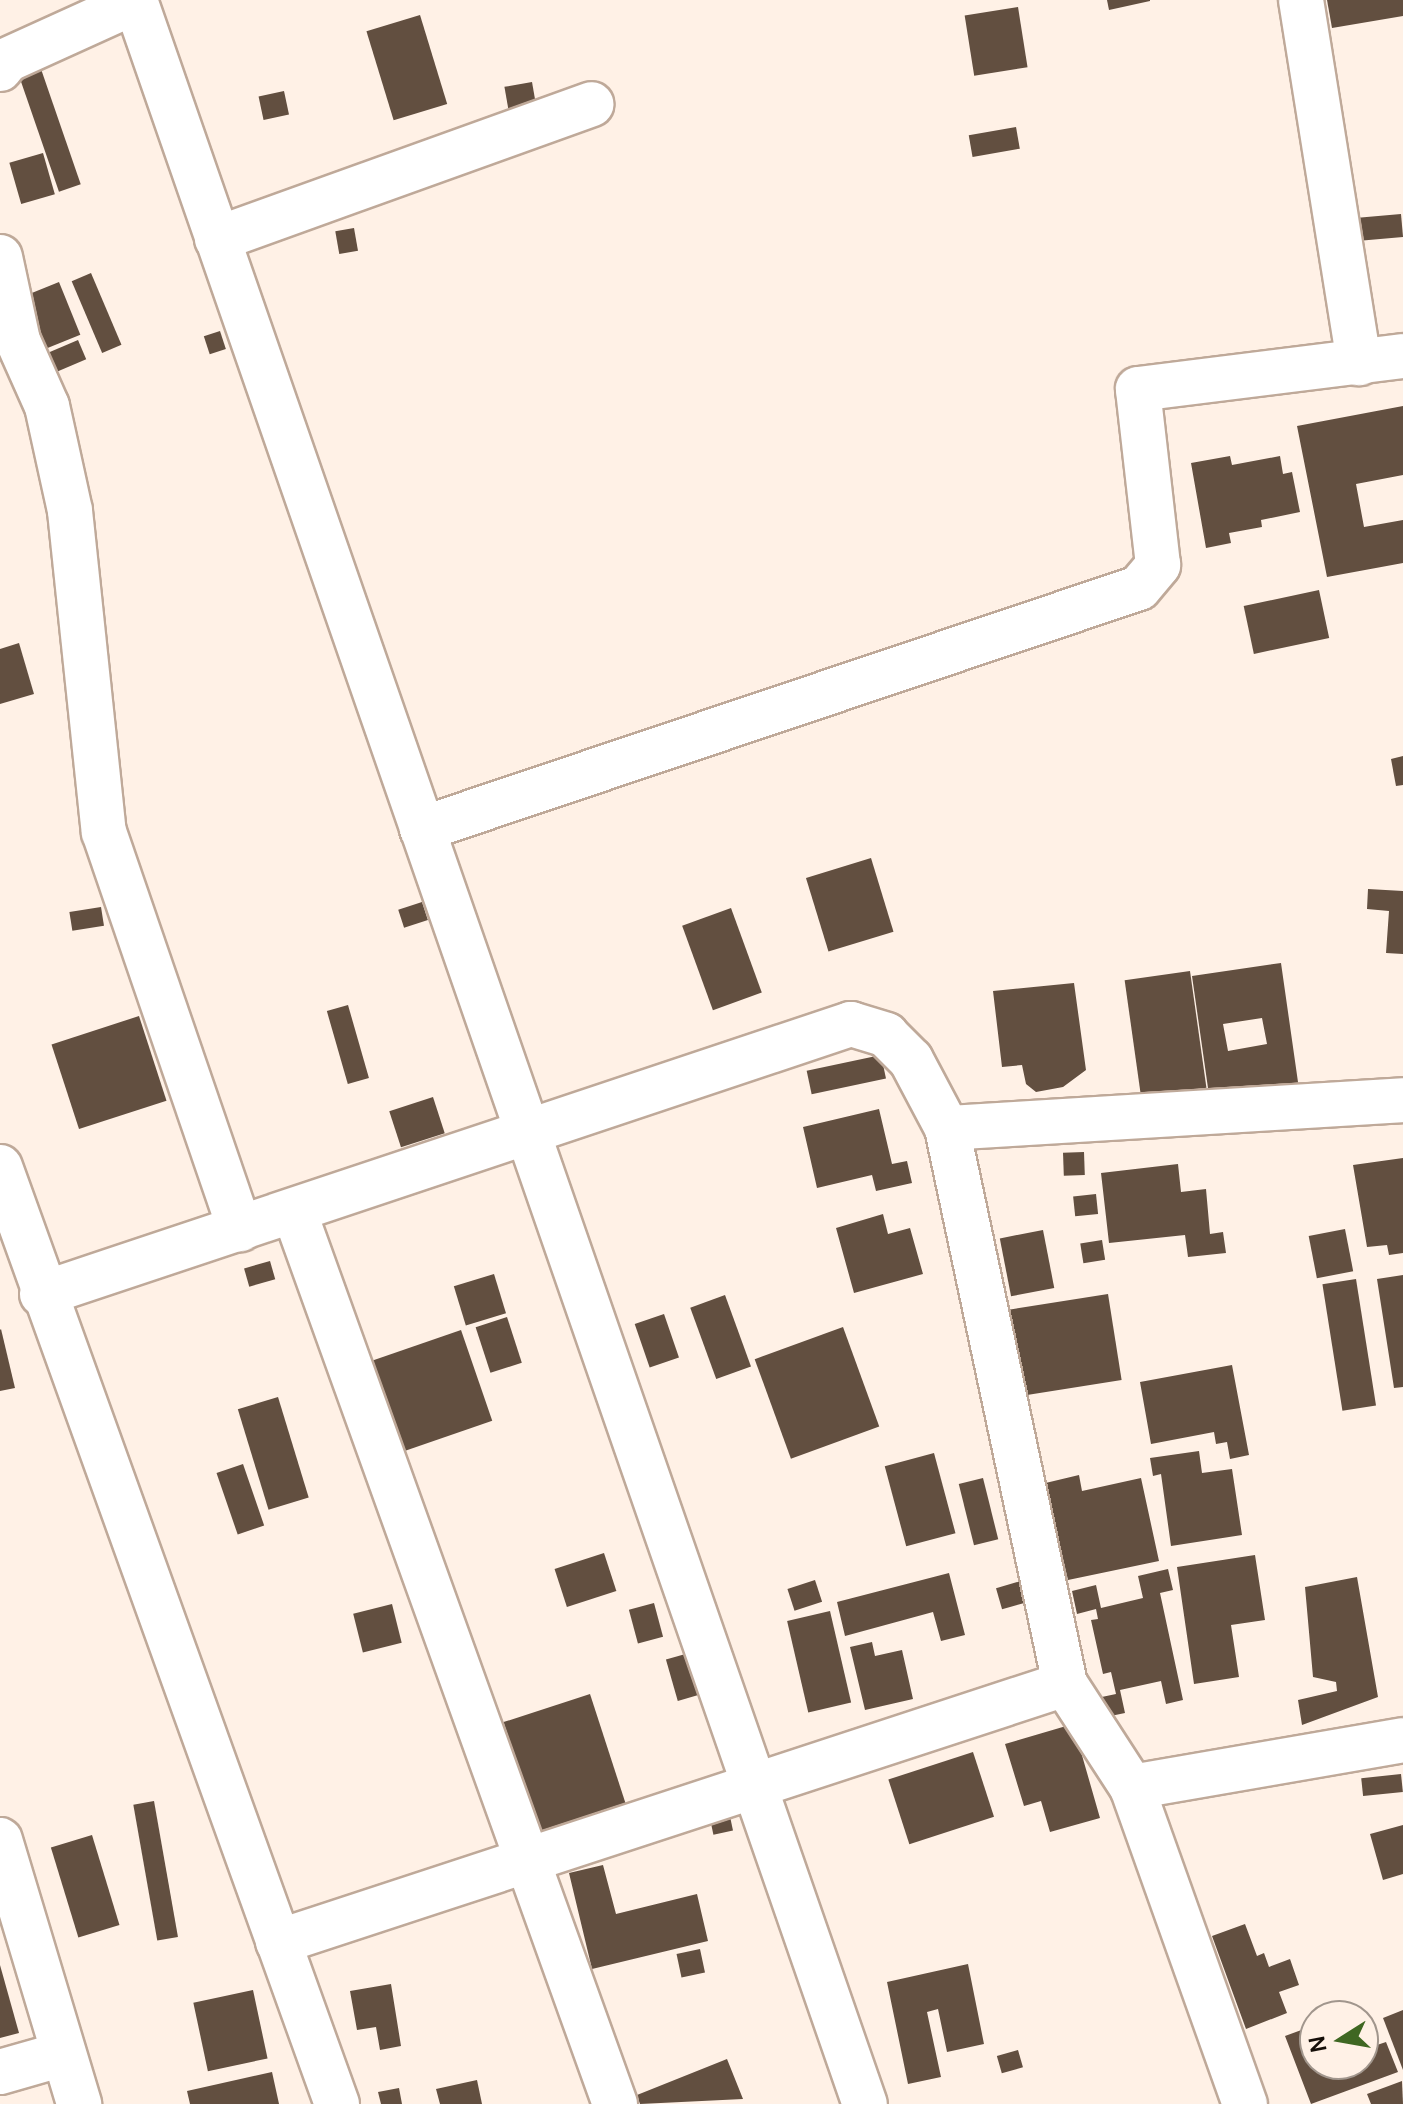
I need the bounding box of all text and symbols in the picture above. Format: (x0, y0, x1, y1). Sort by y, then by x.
north arrow (1299, 2000, 1379, 2080)
text: N (1301, 2034, 1334, 2055)

